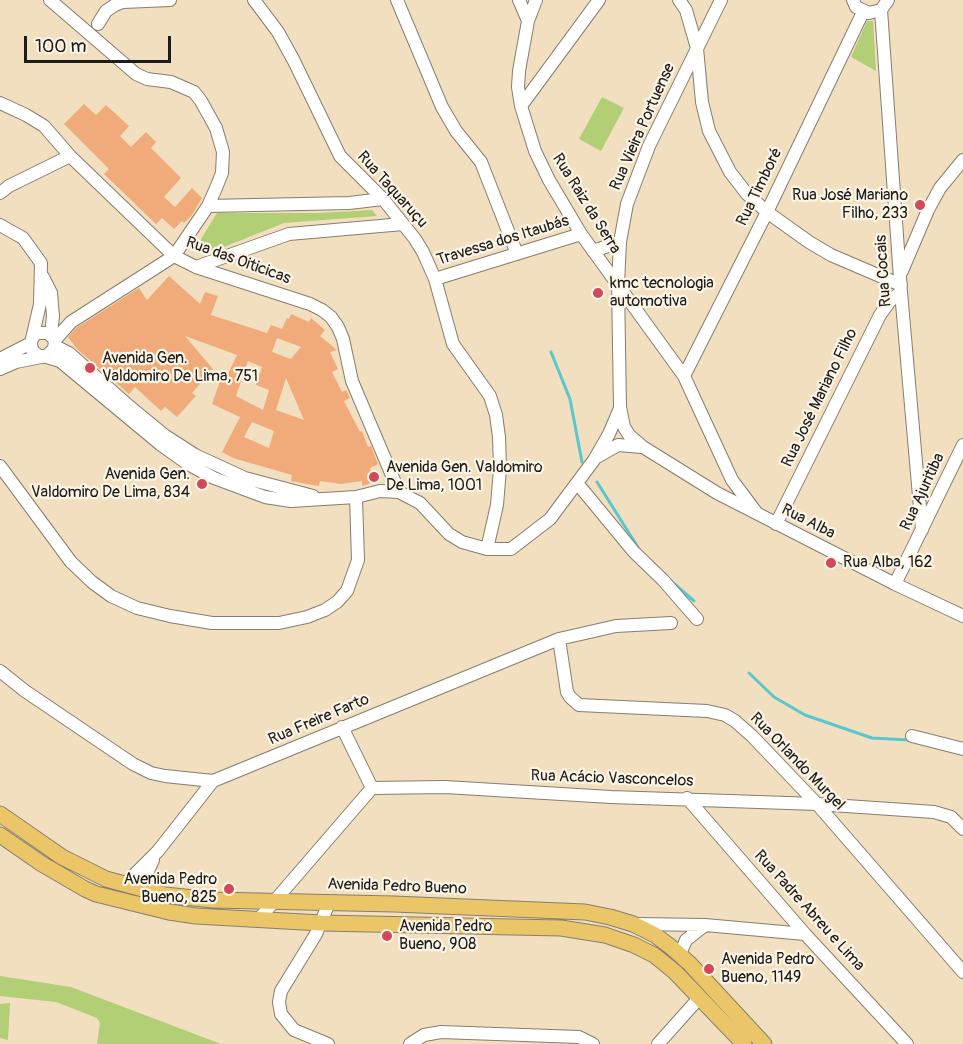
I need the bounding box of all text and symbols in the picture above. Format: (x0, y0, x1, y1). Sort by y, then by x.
scale bar (27, 24, 174, 62)
text: 100 m (35, 35, 87, 58)
street label: Rua Vieira Portuense (606, 61, 680, 193)
street label: Rua Timboré (733, 145, 787, 229)
street label: Rua Taquaruçu (353, 148, 431, 232)
street label: Rua Raiz da Serra (548, 150, 624, 258)
place label: Rua José Mariano Filho, 233 (792, 186, 908, 224)
marker: Rua José Mariano Filho, 233 (913, 198, 927, 212)
street label: Travessa dos Itaubás (435, 212, 571, 270)
street label: Rua das Oiticicas (183, 233, 293, 289)
street label: Rua Cocais (872, 234, 896, 308)
place label: kmc tecnologia automotiva (610, 274, 714, 312)
marker: kmc tecnologia automotiva (591, 286, 605, 300)
street label: Rua José Mariano Filho (778, 326, 862, 470)
place label: Avenida Gen. Valdomiro De Lima, 751 (102, 349, 258, 387)
marker: Avenida Gen. Valdomiro De Lima, 751 (83, 361, 97, 375)
street label: Rua Ajuritiba (897, 450, 949, 534)
place label: Avenida Gen. Valdomiro De Lima, 1001 (386, 458, 543, 496)
place label: Avenida Gen. Valdomiro De Lima, 834 (31, 465, 190, 503)
marker: Avenida Gen. Valdomiro De Lima, 1001 (367, 470, 381, 484)
marker: Avenida Gen. Valdomiro De Lima, 834 (195, 477, 209, 491)
street label: Rua Alba (778, 500, 838, 544)
place label: Rua Alba, 162 (843, 553, 932, 573)
marker: Rua Alba, 162 (824, 556, 838, 570)
street label: Rua Freire Farto (266, 690, 372, 750)
street label: Rua Orlando Murgel (745, 709, 849, 815)
street label: Rua Acácio Vasconcelos (530, 767, 694, 791)
street label: Rua Padre Abreu e Lima (750, 847, 868, 975)
place label: Avenida Pedro Bueno, 825 (124, 870, 217, 908)
street label: Avenida Pedro Bueno (327, 875, 467, 899)
marker: Avenida Pedro Bueno, 825 (222, 882, 236, 896)
place label: Avenida Pedro Bueno, 908 (399, 917, 492, 955)
marker: Avenida Pedro Bueno, 908 (380, 929, 394, 943)
place label: Avenida Pedro Bueno, 1149 (721, 950, 814, 988)
marker: Avenida Pedro Bueno, 1149 (702, 962, 716, 976)

